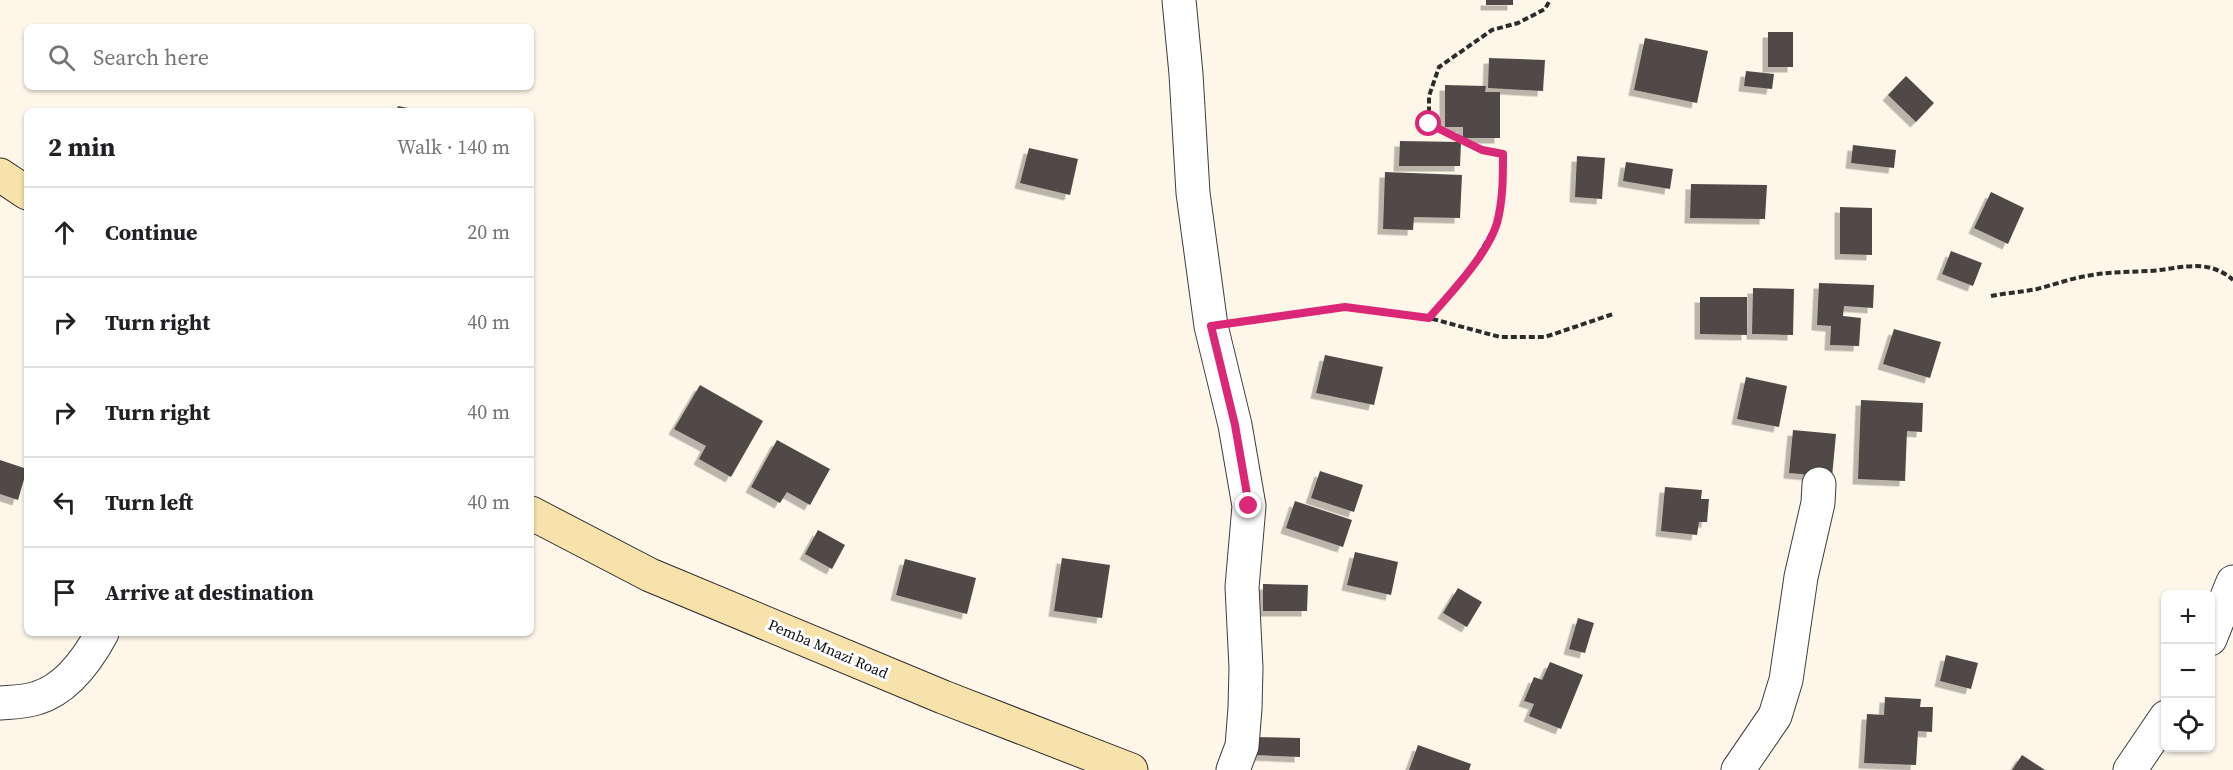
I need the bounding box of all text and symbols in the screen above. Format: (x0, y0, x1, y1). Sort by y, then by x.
search box (24, 24, 534, 90)
icon: search (45, 41, 78, 74)
text: Search here (93, 42, 209, 72)
route start (1415, 110, 1441, 136)
text: 2 min (48, 129, 115, 165)
text: Walk · 140 m (397, 133, 510, 161)
icon: ahead (48, 216, 81, 249)
text: Continue (105, 217, 198, 247)
text: 20 m (467, 218, 510, 246)
icon: right (48, 306, 81, 339)
text: Turn right (105, 307, 210, 337)
text: 40 m (467, 308, 510, 336)
icon: right (48, 396, 81, 429)
text: Turn right (105, 397, 210, 427)
text: 40 m (467, 398, 510, 426)
icon: left (48, 486, 81, 519)
text: Turn left (105, 487, 193, 517)
text: 40 m (467, 488, 510, 516)
route end (1235, 492, 1261, 518)
icon: arrive (48, 576, 81, 609)
text: Arrive at destination (105, 577, 314, 607)
map controls (2161, 590, 2215, 752)
button: + (2161, 590, 2215, 644)
street label: Pemba Mnazi Road (765, 614, 892, 684)
button: − (2161, 644, 2215, 698)
button: locate (2161, 698, 2215, 752)

